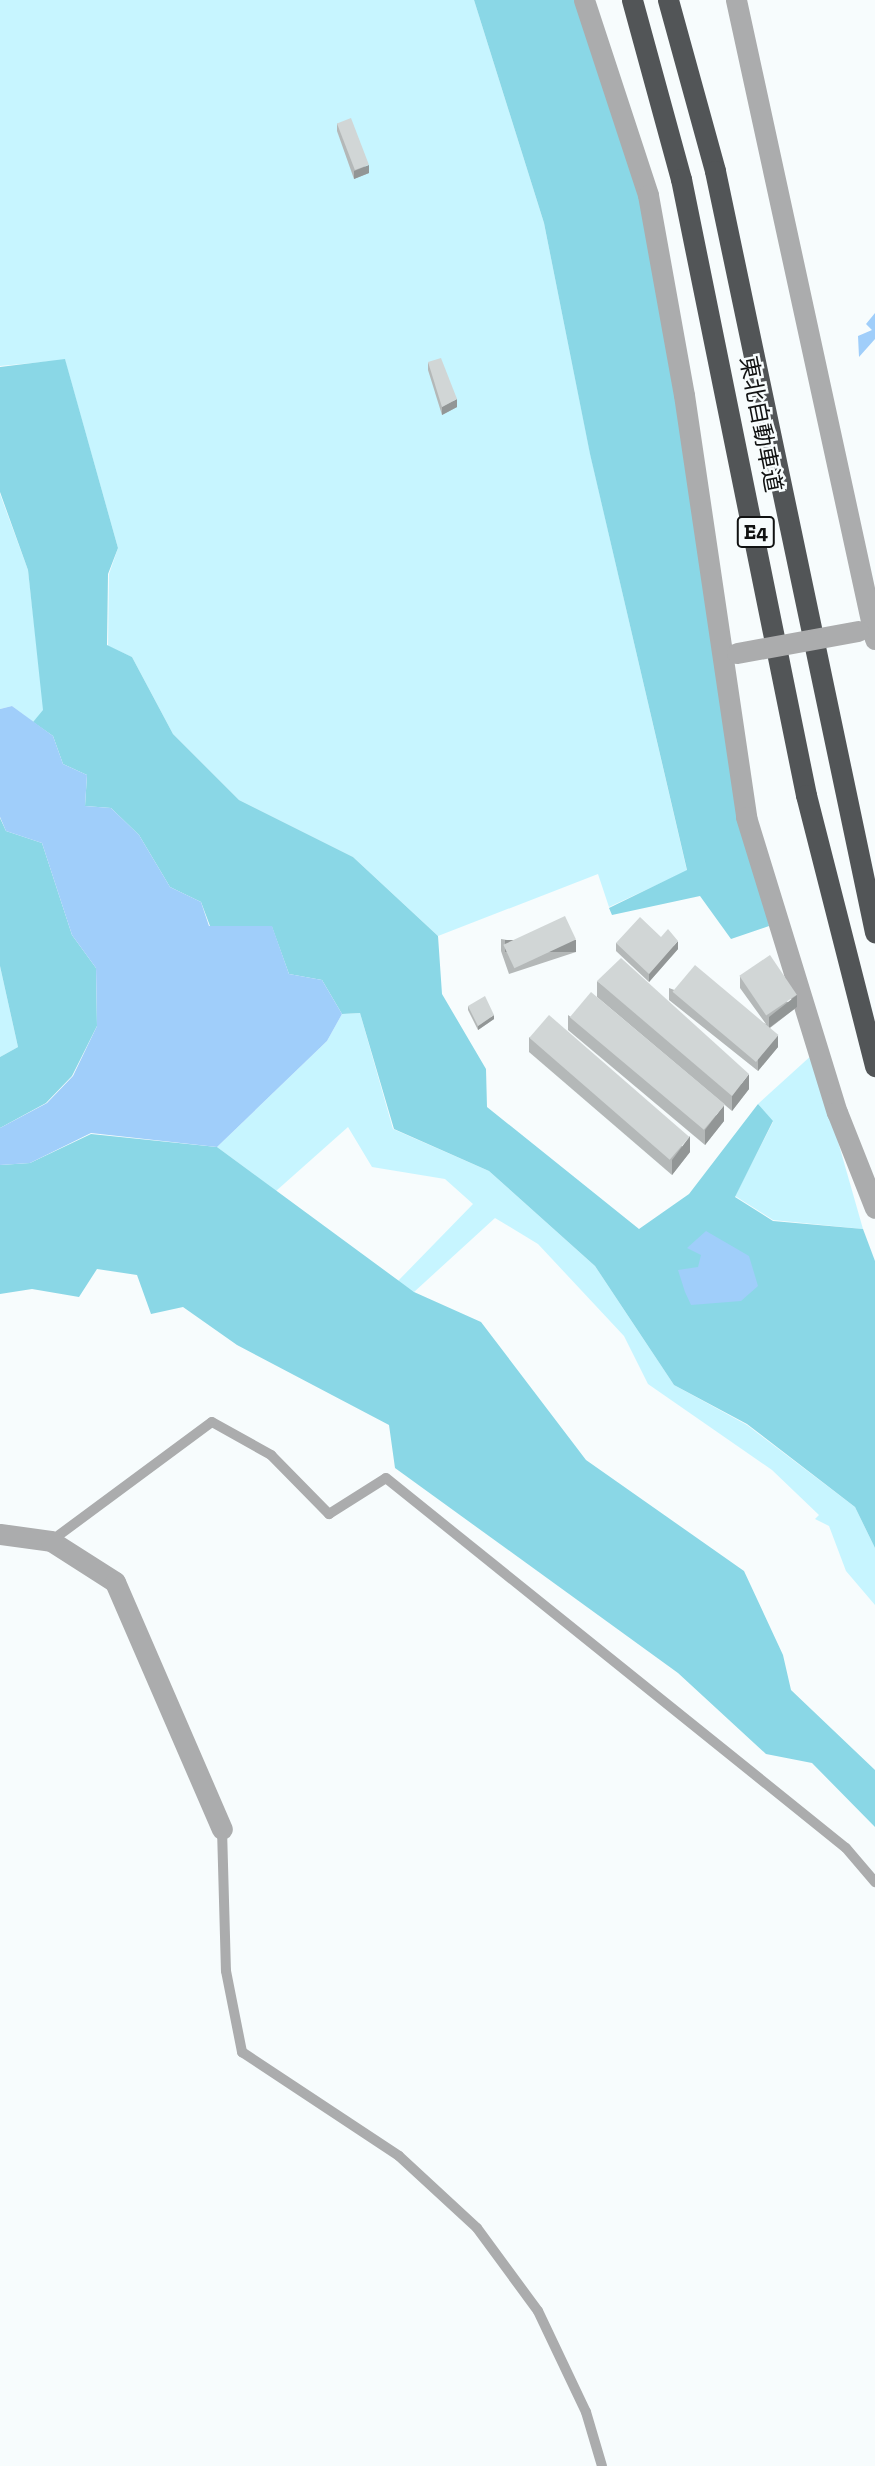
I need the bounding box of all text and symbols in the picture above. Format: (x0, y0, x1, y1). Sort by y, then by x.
street label: 東北自動車道 (734, 354, 788, 494)
road number: E4 (737, 514, 775, 550)

